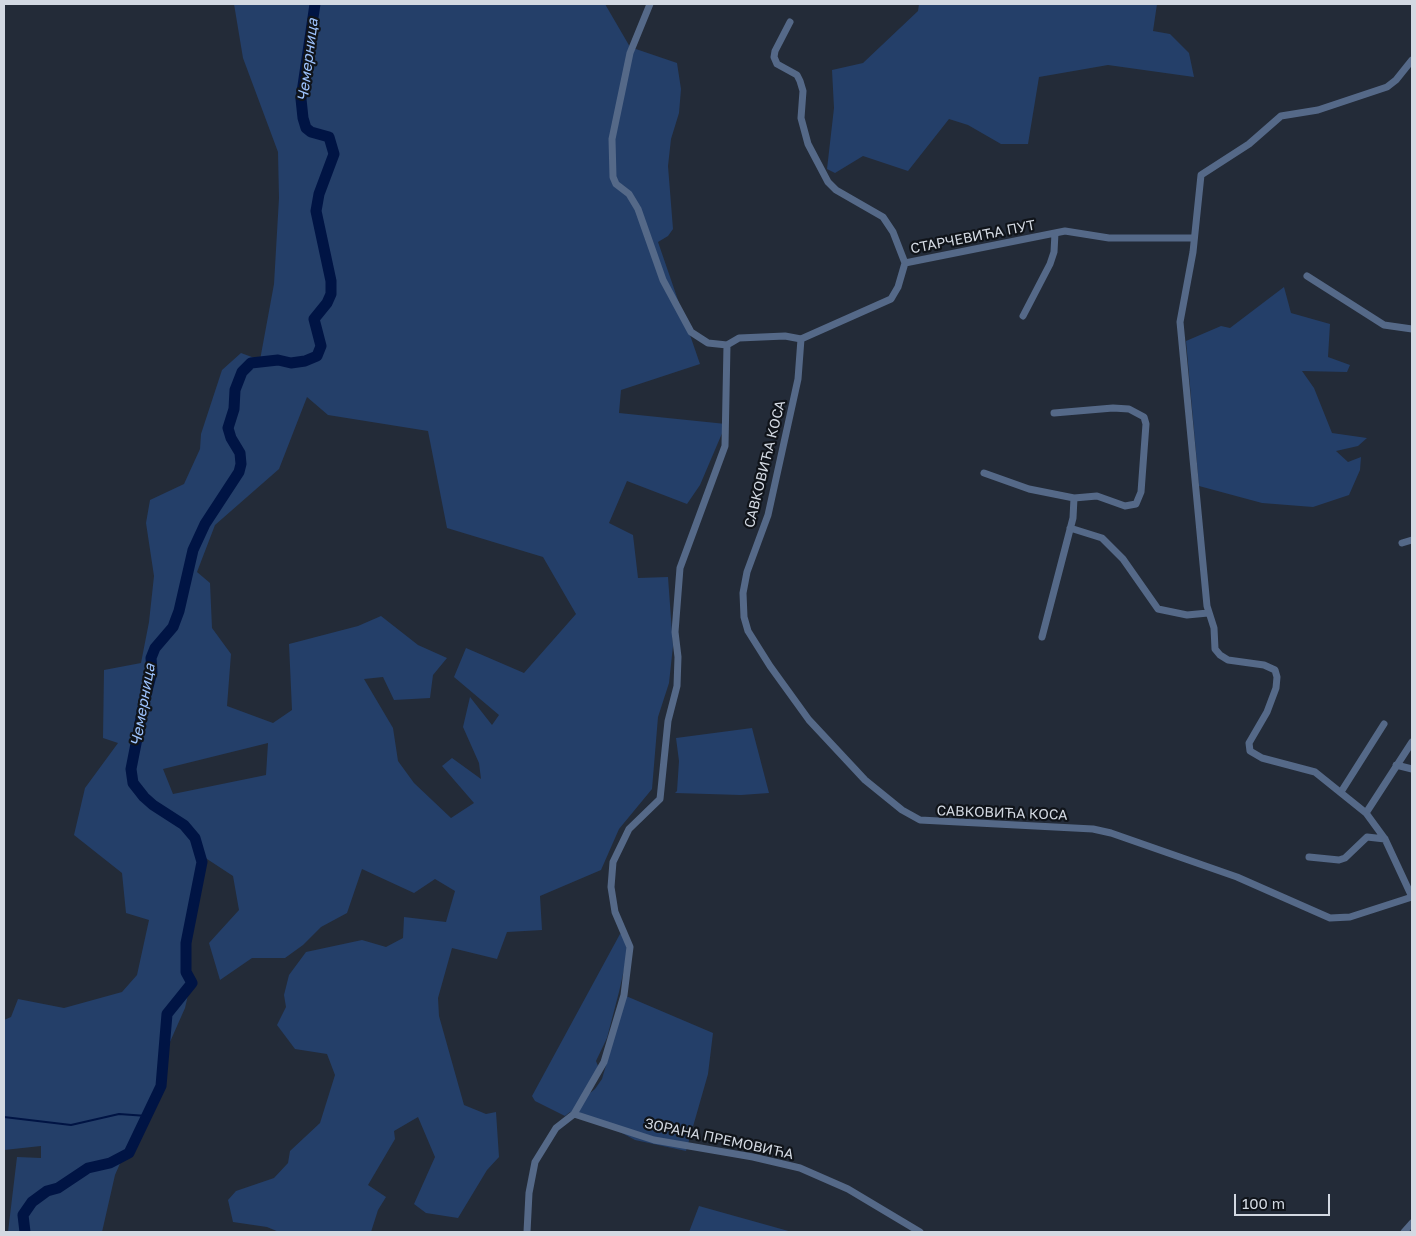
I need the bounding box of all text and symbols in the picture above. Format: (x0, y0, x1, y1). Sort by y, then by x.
water label: Чемерница (294, 17, 322, 103)
street label: СТАРЧЕВИЋА ПУТ (909, 217, 1037, 257)
street label: САВКОВИЋА КОСА (741, 398, 789, 530)
water label: Чемерница (127, 662, 159, 748)
street label: САВКОВИЋА КОСА (936, 802, 1068, 824)
street label: ЗОРАНА ПРЕМОВИЋА (643, 1115, 795, 1163)
scale bar (1236, 1184, 1332, 1216)
text: 100 m (1242, 1194, 1285, 1212)

